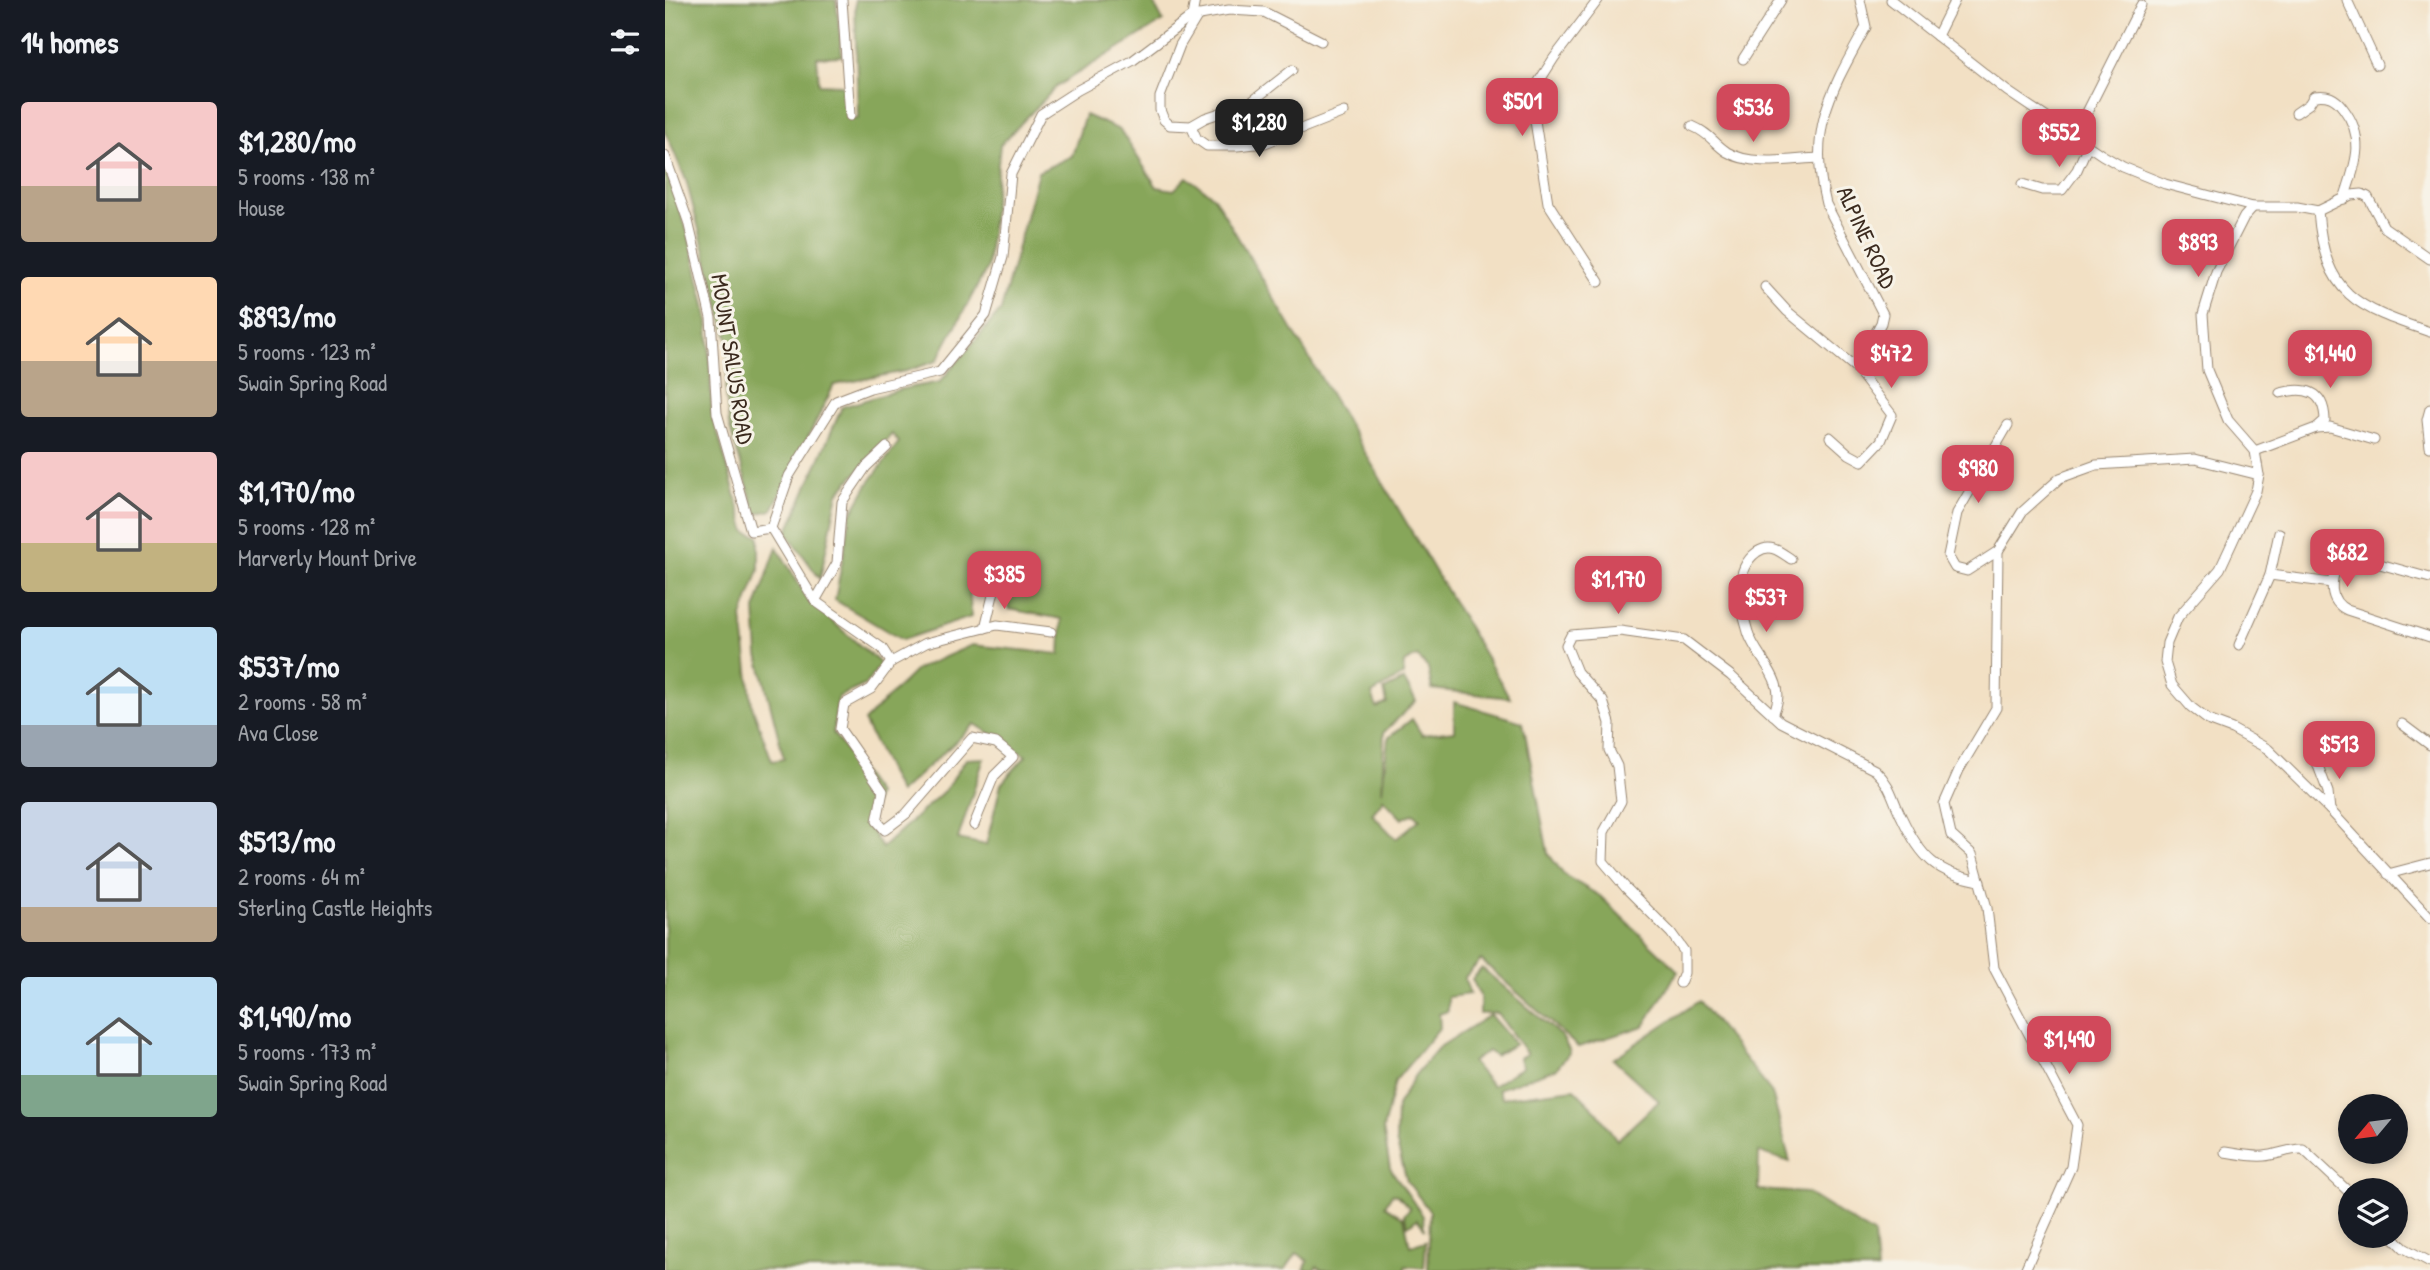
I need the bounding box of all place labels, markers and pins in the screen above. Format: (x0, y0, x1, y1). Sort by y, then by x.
pin: $501 (1481, 78, 1563, 138)
pin: $536 (1712, 85, 1794, 144)
pin: $1,280 (1202, 100, 1316, 159)
pin: $552 (2018, 110, 2100, 169)
pin: $893 (2157, 219, 2239, 279)
pin: $472 (1850, 330, 1932, 390)
pin: $1,440 (2273, 330, 2387, 390)
pin: $980 (1937, 446, 2019, 505)
pin: $682 (2306, 530, 2388, 589)
pin: $385 (963, 552, 1045, 611)
pin: $1,170 (1561, 556, 1675, 616)
pin: $537 (1725, 574, 1807, 634)
pin: $513 (2298, 722, 2380, 781)
pin: $1,490 (2012, 1016, 2126, 1076)

